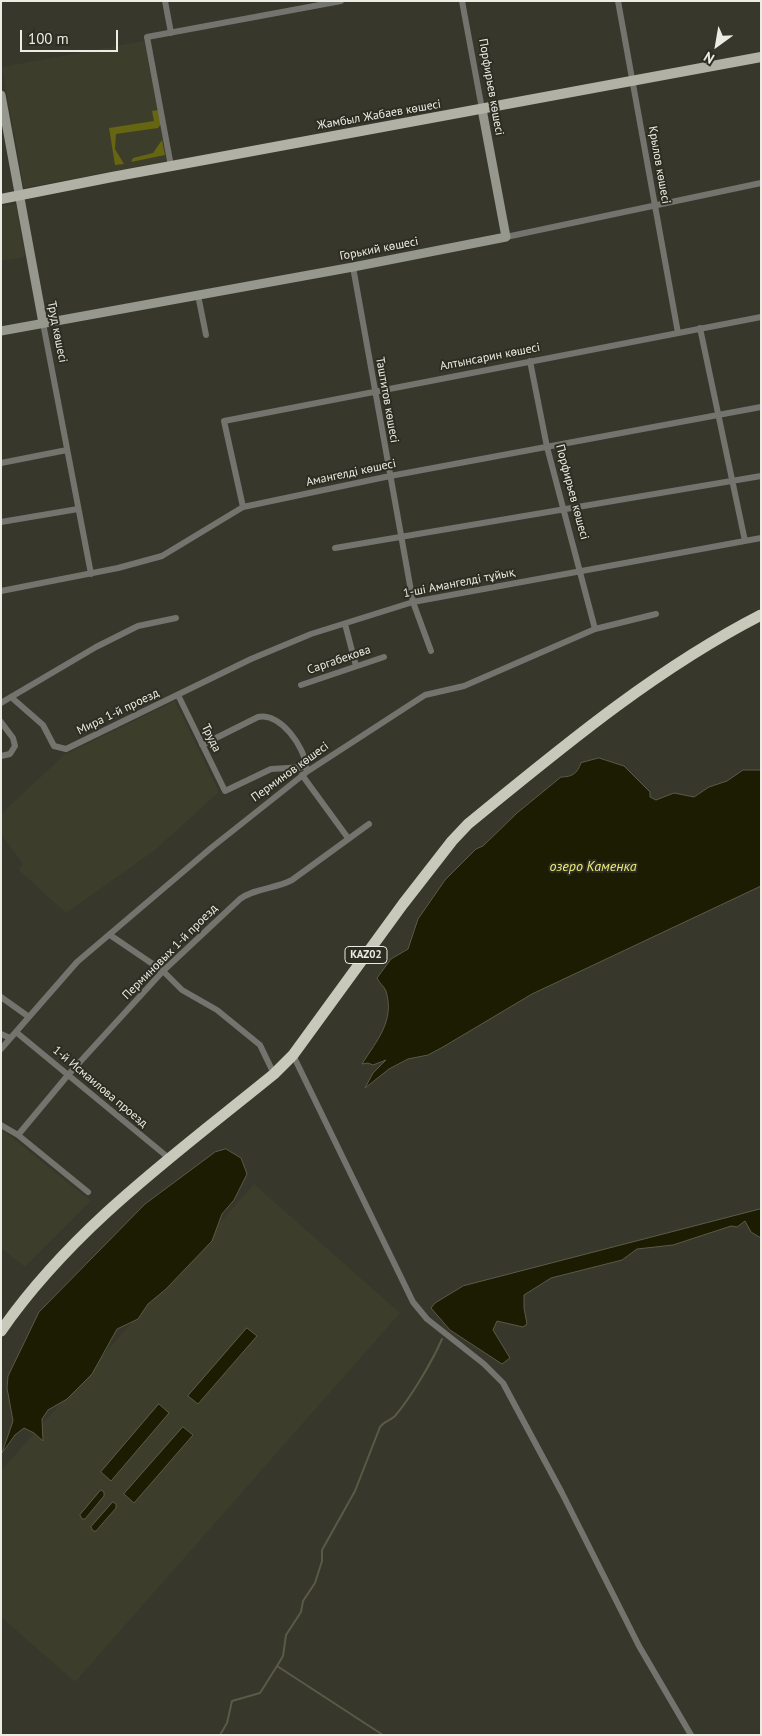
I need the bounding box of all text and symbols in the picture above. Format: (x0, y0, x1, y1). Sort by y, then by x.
scale bar (22, 20, 120, 52)
north arrow (692, 20, 742, 70)
text: 100 m (28, 29, 69, 48)
street label: Порфирьев көшесі (475, 37, 507, 137)
text: N (700, 48, 718, 68)
street label: Жамбыл Жабаев көшесі (316, 97, 442, 133)
street label: Крылов көшесі (645, 125, 673, 205)
street label: Горький көшесі (338, 234, 420, 264)
street label: Труд көшесі (44, 300, 70, 364)
street label: Алтынсарин көшесі (439, 340, 541, 374)
street label: Таштитов көшесі (372, 356, 402, 444)
street label: Порфирьев көшесі (552, 443, 592, 541)
street label: Амангелді көшесі (305, 456, 397, 490)
street label: 1-ші Амангелді тұйық (402, 565, 516, 601)
street label: Саргабекова (305, 642, 373, 678)
street label: Мира 1-й проезд (75, 686, 161, 738)
street label: Труда (198, 722, 224, 754)
street label: Перминов көшесі (248, 739, 332, 805)
water label: озеро Каменка (549, 859, 637, 875)
street label: Перминовых 1-й проезд (119, 901, 221, 1003)
road number: KAZ02 (345, 946, 387, 964)
street label: 1-й Исмаилова проезд (50, 1043, 150, 1131)

